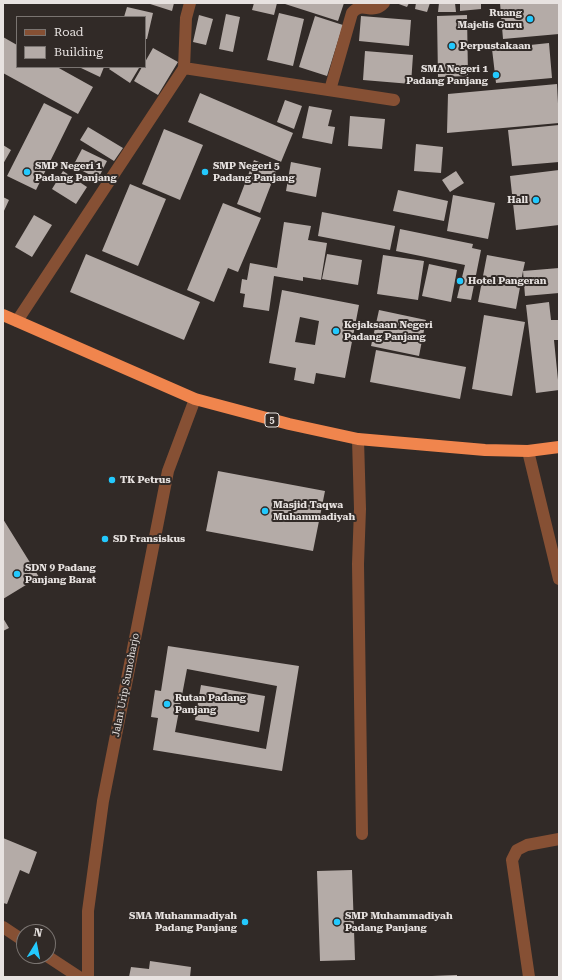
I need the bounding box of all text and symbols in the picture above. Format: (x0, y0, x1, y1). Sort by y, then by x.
place label: Ruang Majelis Guru (458, 7, 522, 30)
marker: Ruang Majelis Guru (525, 14, 535, 24)
legend (16, 16, 146, 68)
text: Road (54, 25, 83, 39)
place label: Perpustakaan (460, 40, 531, 52)
marker: Perpustakaan (447, 41, 457, 51)
text: Building (54, 45, 103, 59)
place label: SMA Negeri 1 Padang Panjang (406, 63, 488, 86)
marker: SMA Negeri 1 Padang Panjang (491, 70, 501, 80)
place label: SMP Negeri 1 Padang Panjang (35, 160, 117, 184)
place label: SMP Negeri 5 Padang Panjang (213, 160, 295, 184)
marker: SMP Negeri 1 Padang Panjang (22, 167, 32, 177)
marker: SMP Negeri 5 Padang Panjang (200, 167, 210, 177)
place label: Hall (507, 194, 528, 206)
marker: Hall (531, 195, 541, 205)
place label: Hotel Pangeran (468, 275, 546, 287)
marker: Hotel Pangeran (455, 276, 465, 286)
place label: Kejaksaan Negeri Padang Panjang (344, 319, 433, 342)
marker: Kejaksaan Negeri Padang Panjang (331, 326, 341, 336)
road number: 5 (265, 413, 279, 427)
place label: TK Petrus (120, 474, 171, 486)
marker: TK Petrus (107, 475, 117, 485)
place label: Masjid Taqwa Muhammadiyah (273, 499, 355, 522)
marker: Masjid Taqwa Muhammadiyah (260, 506, 270, 516)
place label: SD Fransiskus (113, 533, 185, 545)
marker: SD Fransiskus (100, 534, 110, 544)
place label: SDN 9 Padang Panjang Barat (25, 562, 96, 586)
marker: SDN 9 Padang Panjang Barat (12, 569, 22, 579)
street label: Jalan Urip Sumoharjo (110, 632, 142, 738)
place label: Rutan Padang Panjang (175, 692, 246, 716)
marker: Rutan Padang Panjang (162, 699, 172, 709)
place label: SMA Muhammadiyah Padang Panjang (129, 910, 237, 934)
place label: SMP Muhammadiyah Padang Panjang (345, 910, 453, 934)
marker: SMA Muhammadiyah Padang Panjang (240, 917, 250, 927)
marker: SMP Muhammadiyah Padang Panjang (332, 917, 342, 927)
north arrow (16, 924, 56, 964)
text: N (33, 926, 43, 940)

